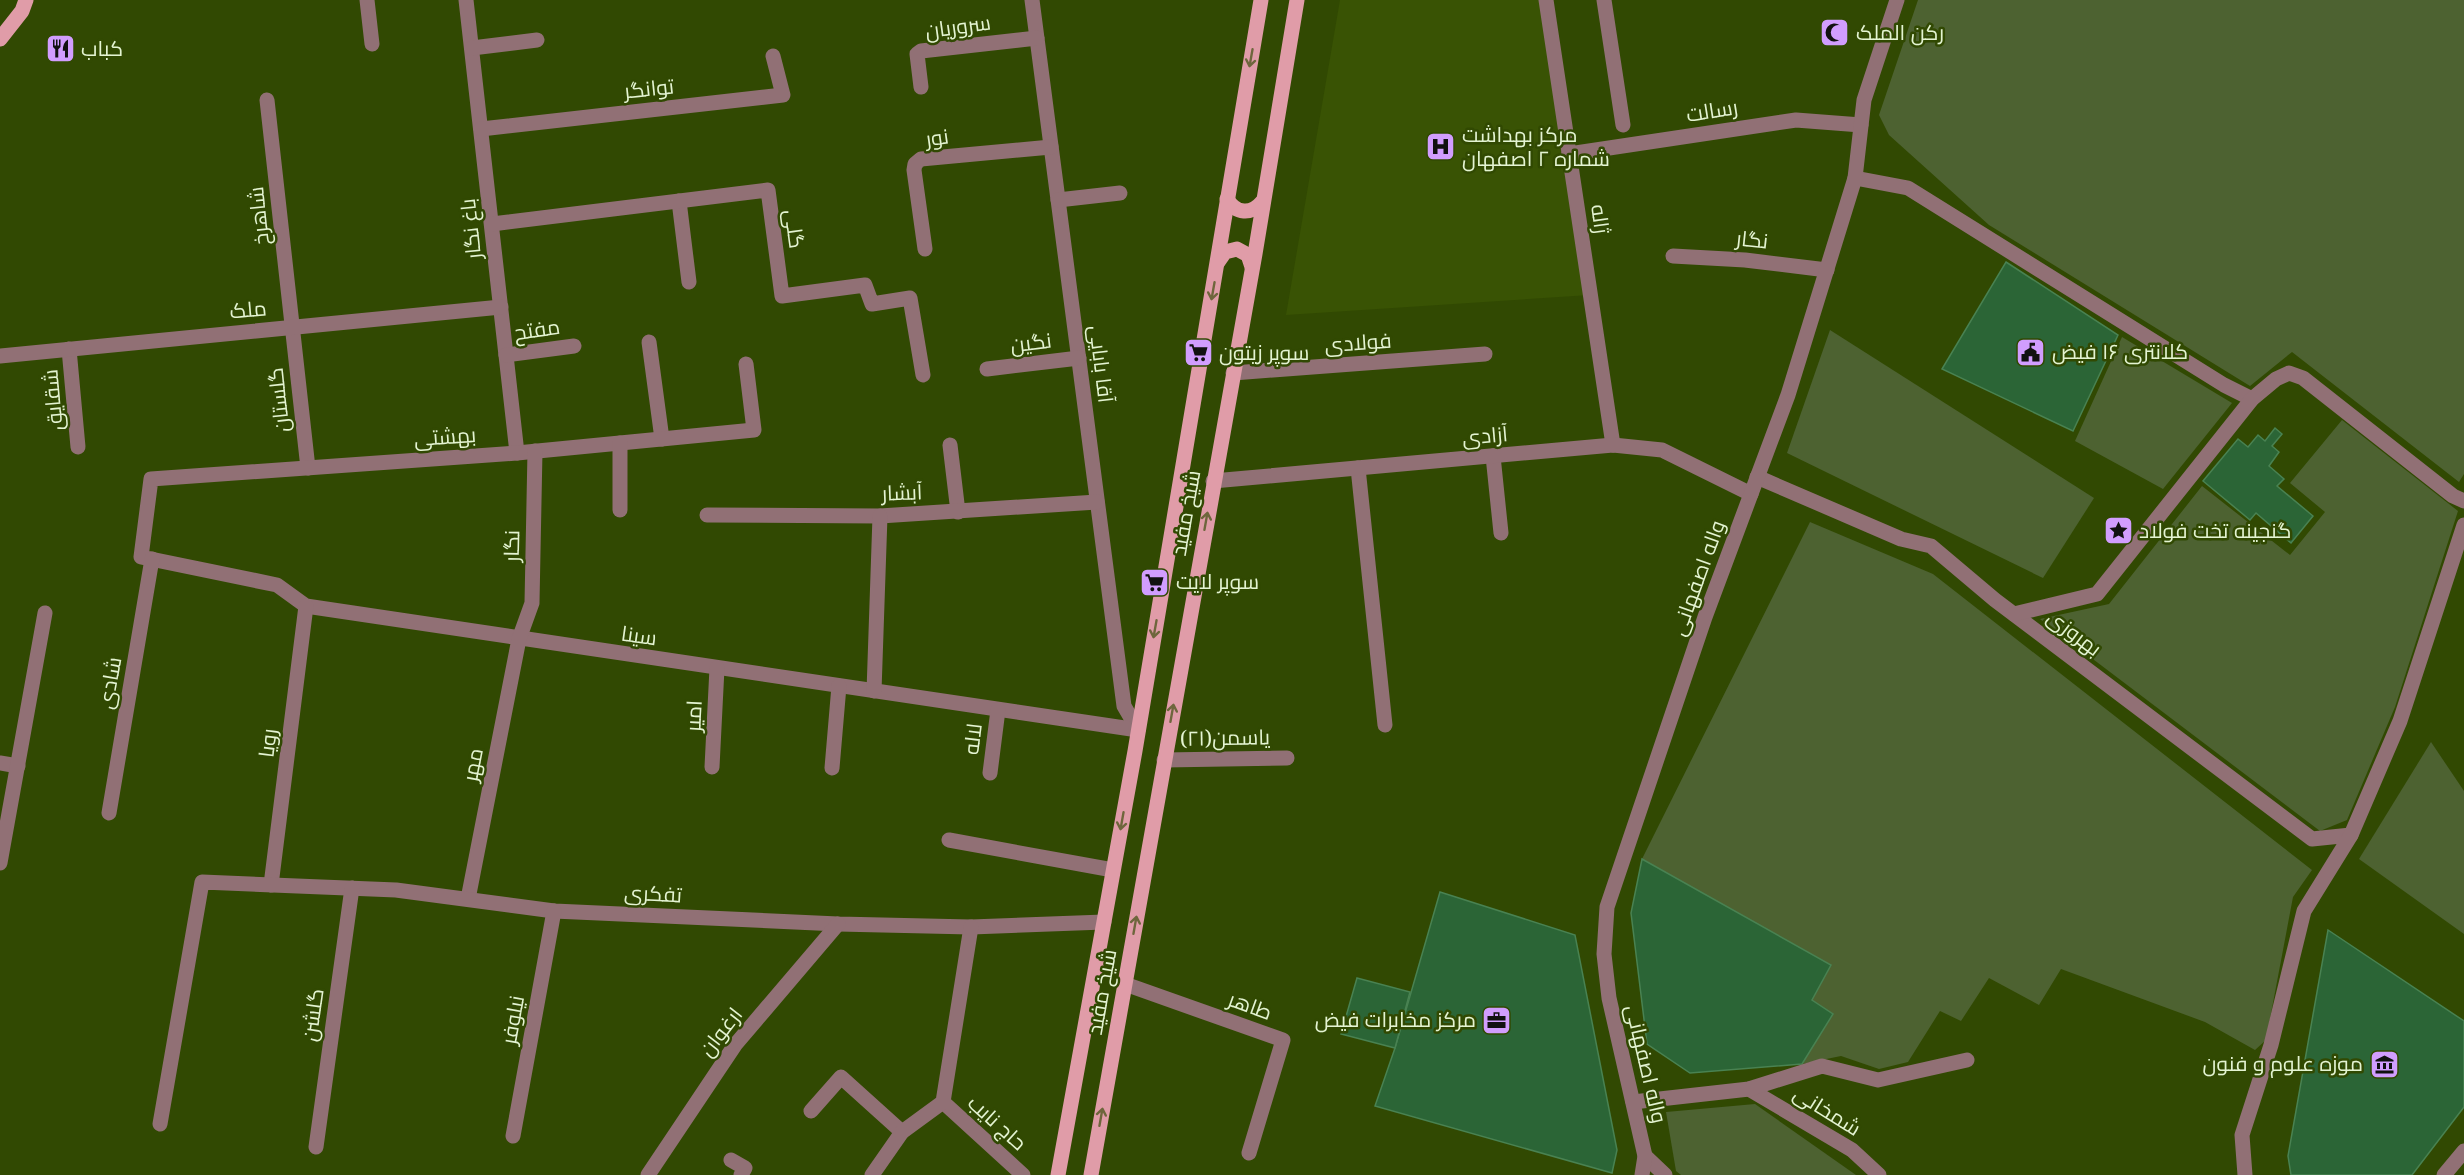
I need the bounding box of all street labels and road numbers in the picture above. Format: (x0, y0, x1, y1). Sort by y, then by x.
street label: سروریان (923, 8, 993, 44)
street label: توانگر (621, 71, 676, 105)
street label: رسالت (1684, 92, 1740, 128)
street label: نور (922, 122, 950, 153)
street label: شاهرخ (241, 185, 276, 247)
street label: باغ نگار (453, 197, 488, 262)
street label: ژاله (1585, 203, 1617, 236)
street label: گلی (778, 208, 812, 250)
street label: نگار (1734, 223, 1770, 255)
street label: ملک (228, 293, 268, 325)
street label: مفتح (512, 312, 562, 347)
street label: آقا بابایی (1083, 324, 1121, 405)
street label: نگین (1009, 326, 1053, 358)
street label: فولادی (1323, 326, 1393, 358)
street label: گلستان (261, 366, 295, 434)
street label: شقایق (35, 368, 69, 432)
street label: آزادی (1461, 419, 1509, 451)
street label: بهشتی (413, 420, 477, 452)
street label: شیخ مفید (1164, 468, 1207, 558)
street label: آبشار (880, 477, 923, 507)
street label: واله اصفهانی (1663, 516, 1731, 639)
street label: نگار (497, 530, 525, 563)
street label: بهروزی (2042, 602, 2108, 662)
street label: سینا (619, 619, 659, 651)
street label: شادی (91, 655, 127, 711)
street label: امیر (678, 699, 708, 733)
street label: لاله (956, 722, 988, 756)
street label: یاسمن(۲۱) (1180, 722, 1271, 752)
street label: رویا (251, 727, 283, 759)
street label: مهر (455, 746, 489, 785)
street label: تفکری (623, 878, 683, 909)
street label: شیخ مفید (1080, 947, 1123, 1037)
street label: طاهر (1224, 984, 1276, 1026)
street label: گلشن (294, 987, 330, 1043)
street label: نیلوفر (494, 993, 530, 1048)
street label: ارغوان (692, 1001, 748, 1062)
street label: واله اصفهانی (1620, 1002, 1674, 1126)
street label: شمخانی (1788, 1079, 1867, 1142)
street label: حاج نایب (962, 1088, 1033, 1157)

